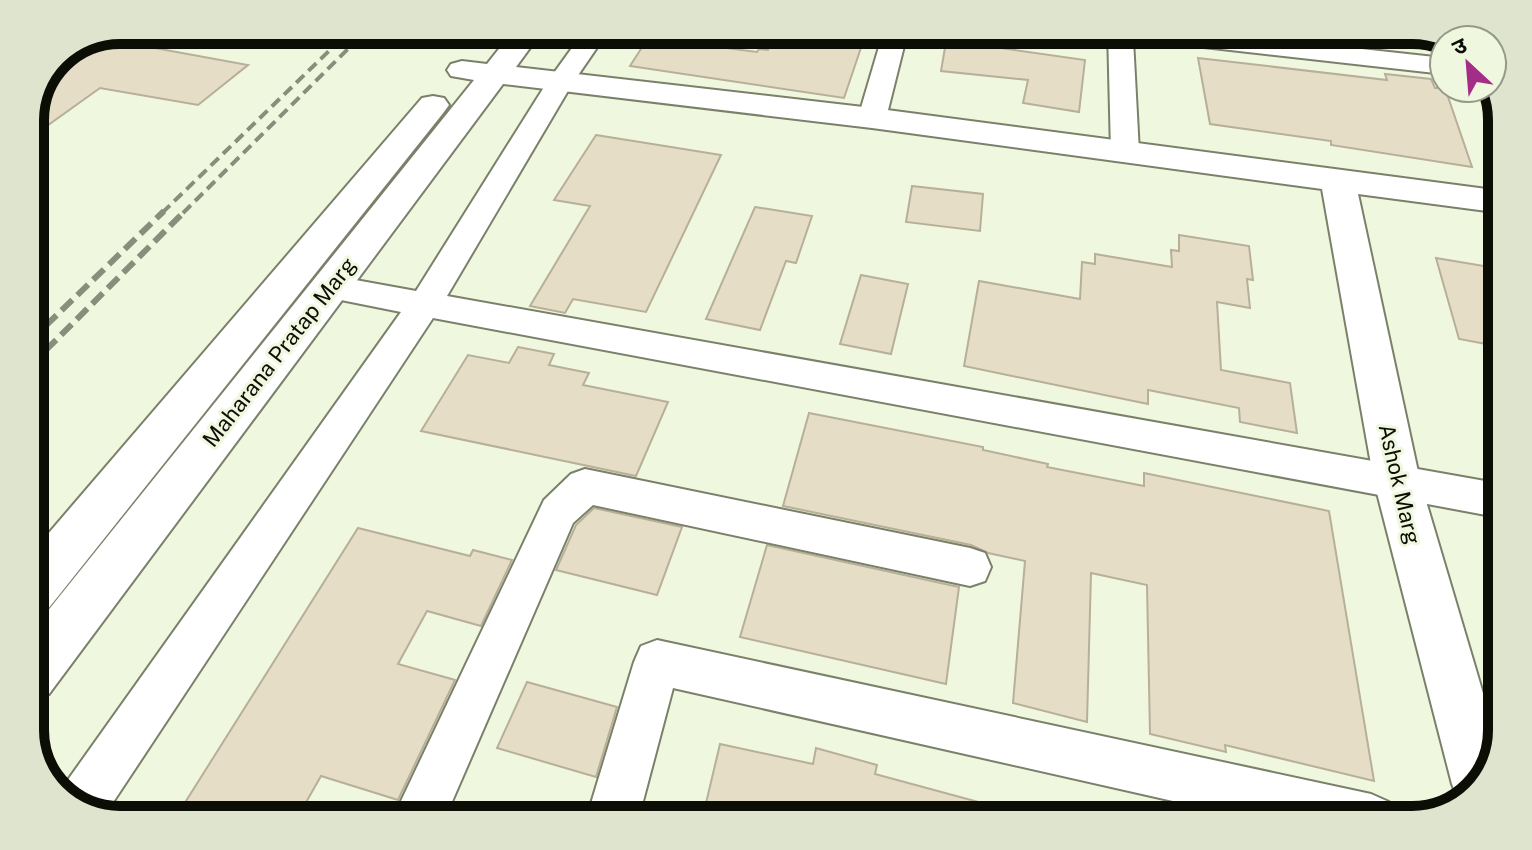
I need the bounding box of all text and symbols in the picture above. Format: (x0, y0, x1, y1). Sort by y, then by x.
north arrow (1428, 24, 1508, 104)
text: उ (1448, 31, 1472, 61)
street label: Maharana Pratap Marg (197, 252, 361, 452)
street label: Ashok Marg (1374, 421, 1426, 547)

